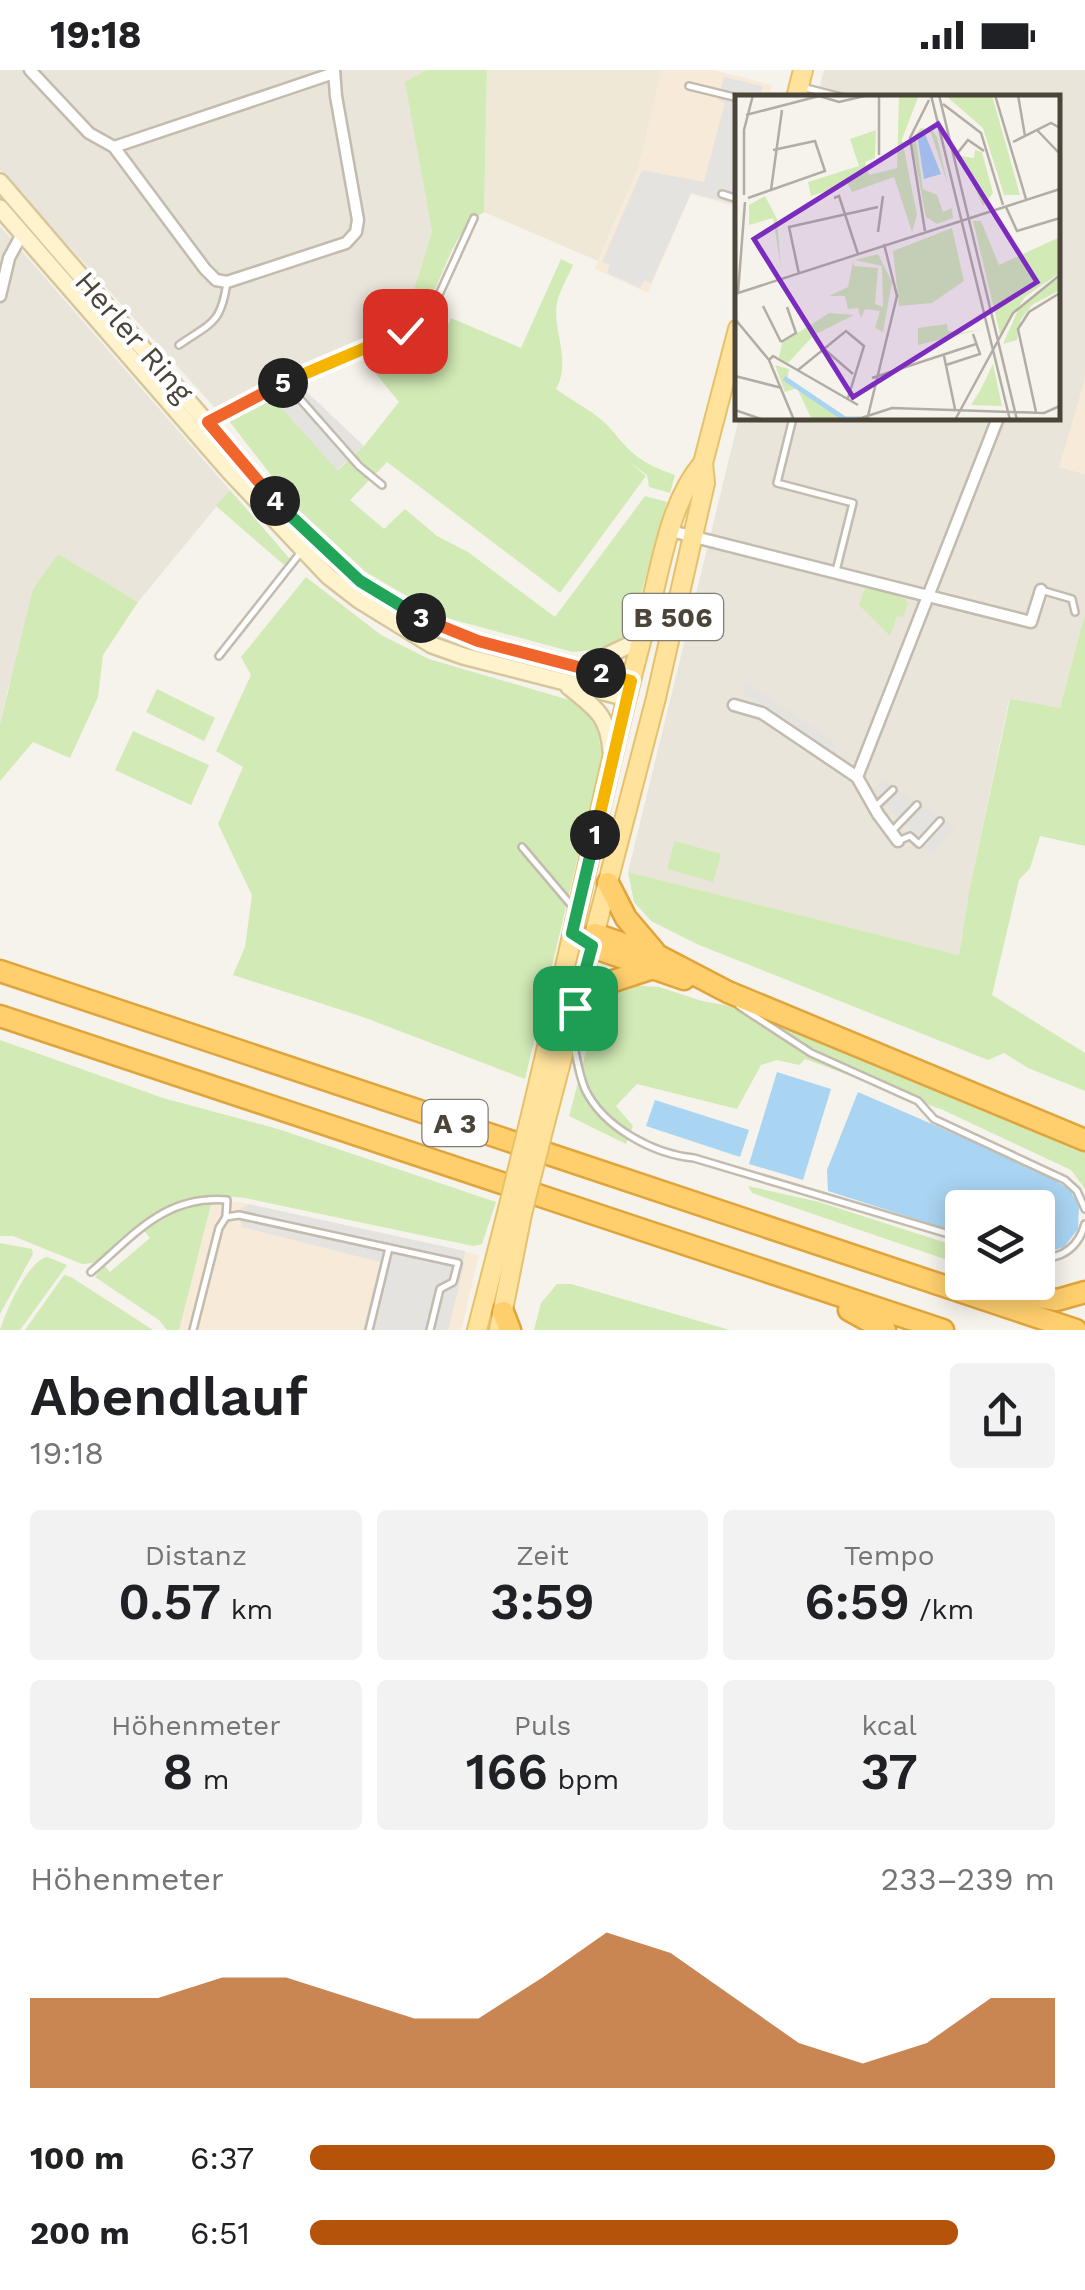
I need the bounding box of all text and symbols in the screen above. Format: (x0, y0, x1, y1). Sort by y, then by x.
text: 19:18 (50, 13, 141, 57)
inset map (735, 95, 1060, 420)
street label: Herler Ring (68, 264, 201, 409)
pin (363, 289, 448, 374)
icon: check (378, 304, 433, 359)
pin: 5 (258, 358, 308, 408)
text: 5 (275, 366, 291, 399)
pin: 4 (250, 476, 300, 526)
text: 4 (266, 484, 284, 517)
pin: 3 (396, 593, 446, 643)
road number: B 506 (623, 594, 723, 640)
text: 3 (413, 601, 429, 634)
pin: 2 (576, 648, 626, 698)
text: 2 (593, 656, 609, 689)
pin: 1 (570, 810, 620, 860)
text: 1 (589, 818, 601, 851)
pin (533, 966, 618, 1051)
icon: arrive (548, 981, 603, 1036)
road number: A 3 (422, 1100, 488, 1146)
map controls (945, 1190, 1055, 1300)
button: layers (945, 1190, 1055, 1300)
button: share (950, 1363, 1055, 1468)
text: Abendlauf (30, 1364, 308, 1428)
text: 19:18 (30, 1434, 104, 1472)
text: Distanz (145, 1539, 247, 1572)
text: Zeit (516, 1539, 569, 1572)
text: Tempo (844, 1539, 935, 1572)
text: 0.57 (118, 1572, 221, 1631)
text: 3:59 (490, 1572, 595, 1631)
text: 6:59 (804, 1572, 910, 1631)
text: km (221, 1593, 273, 1626)
text: /km (910, 1593, 974, 1626)
text: Höhenmeter (111, 1709, 281, 1742)
text: Puls (514, 1709, 571, 1742)
text: kcal (861, 1709, 917, 1742)
text: 8 (162, 1742, 193, 1801)
text: 166 (466, 1742, 548, 1801)
text: 37 (860, 1742, 918, 1801)
text: m (193, 1763, 230, 1796)
text: bpm (548, 1763, 619, 1796)
text: Höhenmeter (30, 1860, 224, 1898)
text: 233–239 m (881, 1860, 1055, 1898)
text: 100 m (30, 2139, 124, 2177)
text: 6:37 (190, 2139, 254, 2177)
text: 200 m (30, 2214, 130, 2252)
text: 6:51 (190, 2214, 250, 2252)

